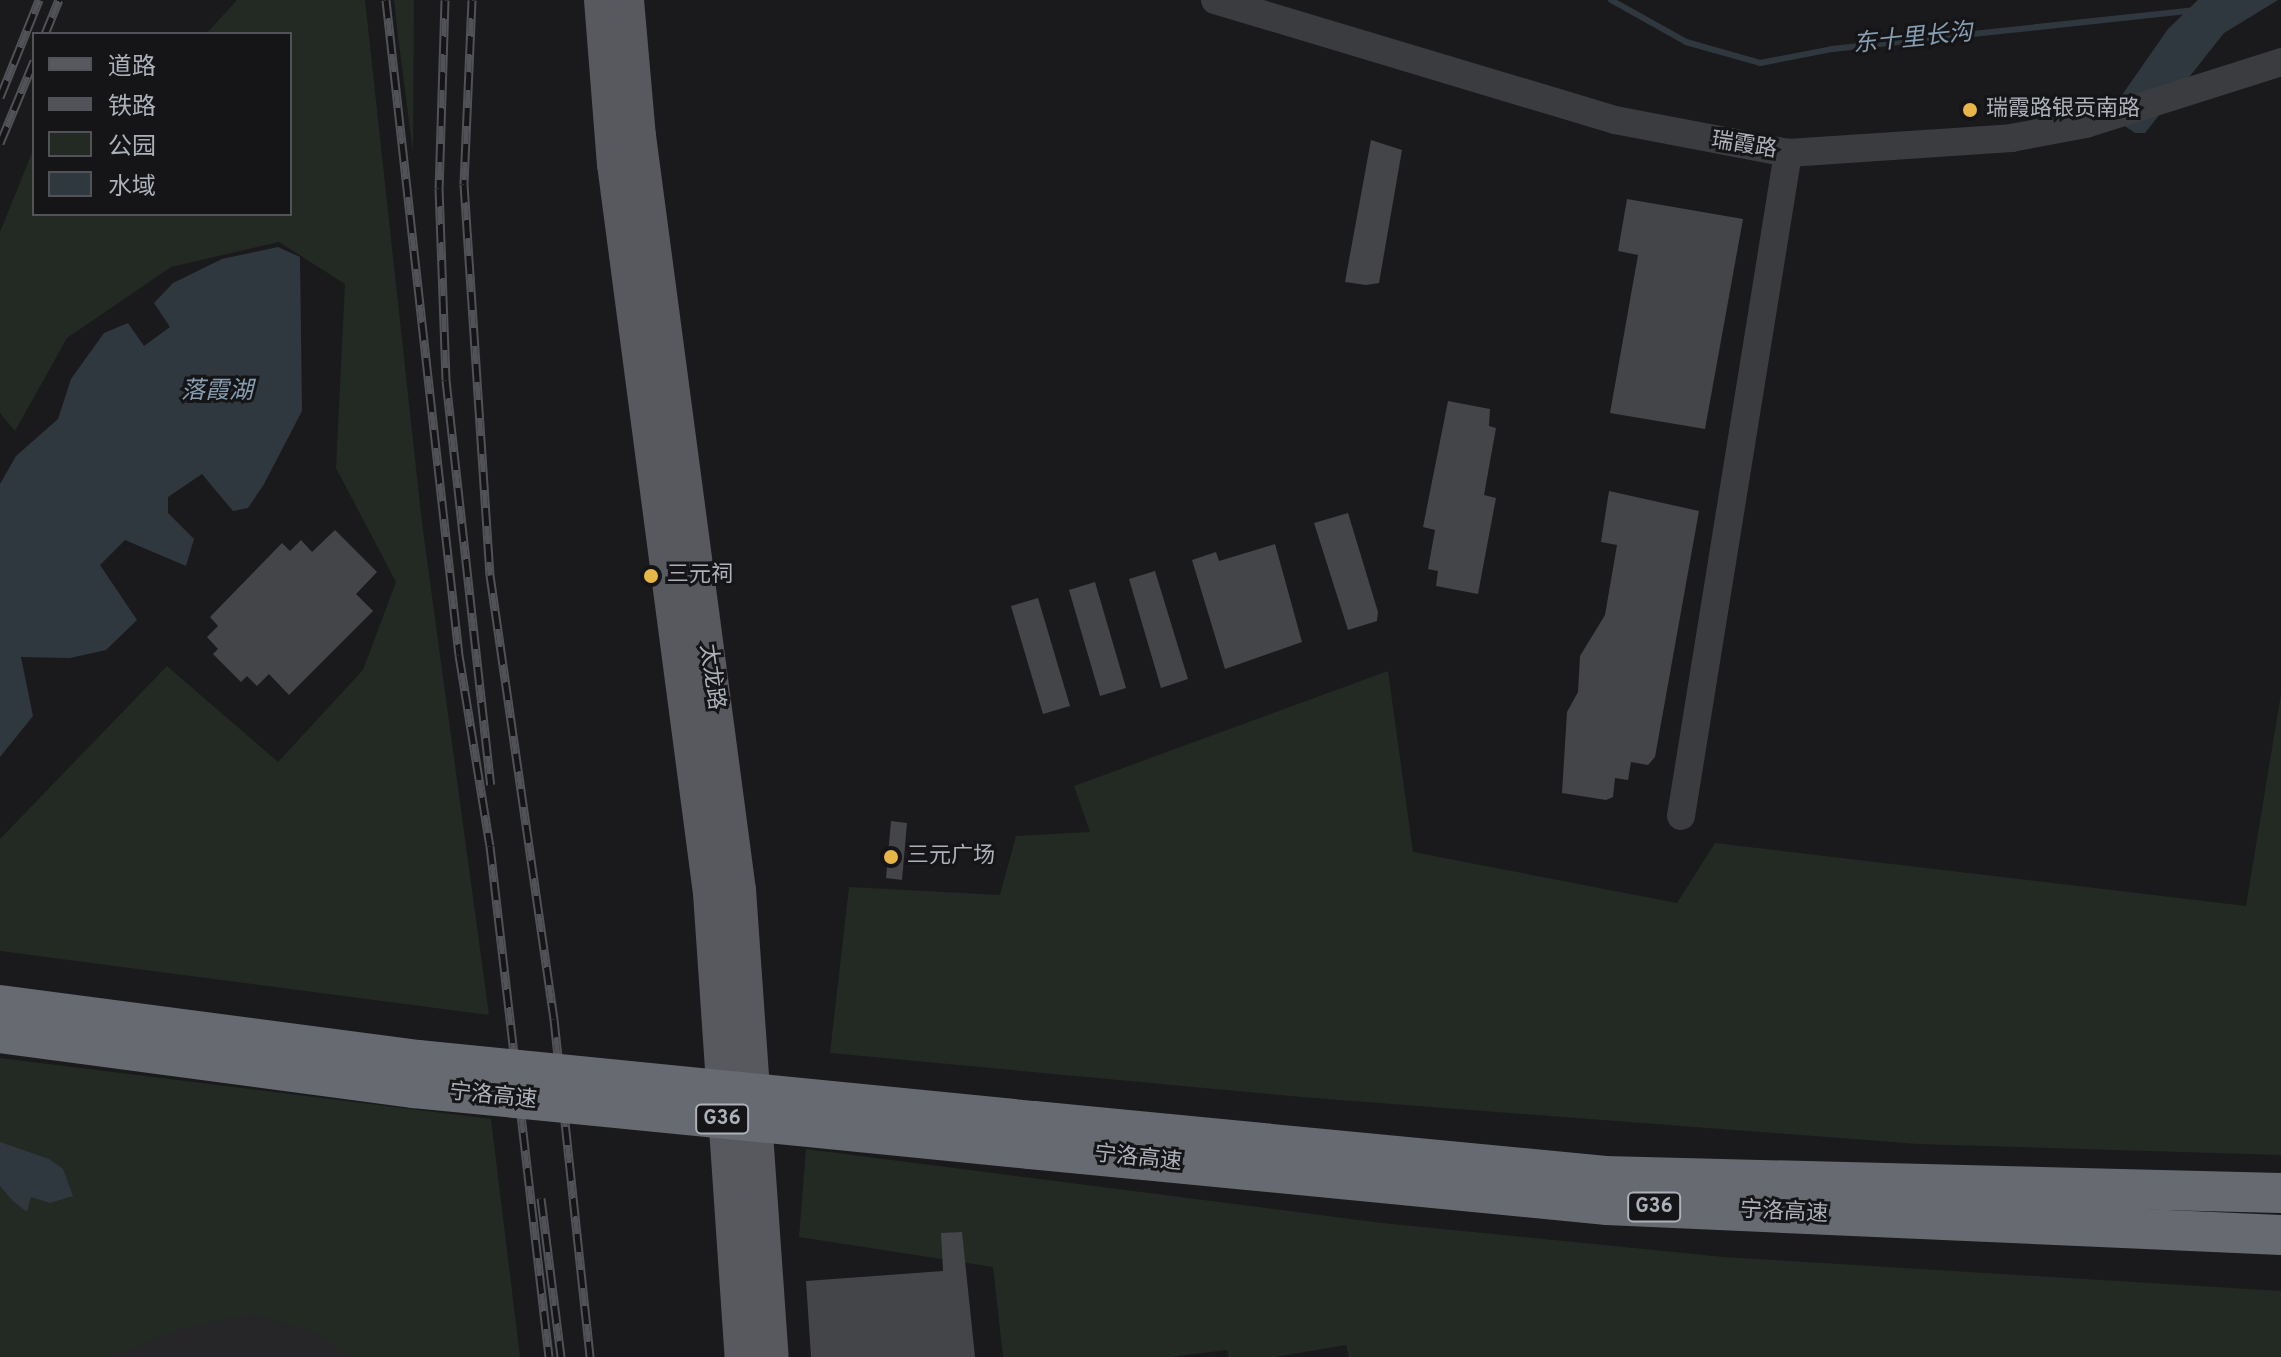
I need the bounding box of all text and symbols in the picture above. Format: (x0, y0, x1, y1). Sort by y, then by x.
water label: 东十里长沟 (1852, 19, 1974, 61)
legend (32, 32, 292, 216)
text: 道路 (108, 53, 156, 83)
text: 铁路 (108, 93, 156, 123)
place label: 瑞霞路·银贡南路 (1986, 97, 2140, 123)
marker: 瑞霞路·银贡南路 (1961, 101, 1979, 119)
street label: 瑞霞路 (1709, 128, 1779, 164)
text: 公园 (108, 133, 156, 163)
text: 水域 (108, 173, 156, 203)
water label: 落霞湖 (181, 379, 253, 407)
place label: 三元祠 (667, 563, 733, 589)
marker: 三元祠 (642, 567, 660, 585)
street label: 太龙路 (693, 642, 729, 712)
place label: 三元广场 (907, 844, 995, 870)
marker: 三元广场 (882, 848, 900, 866)
street label: 宁洛高速 (448, 1079, 538, 1115)
road number: G36 (694, 1103, 750, 1135)
street label: 宁洛高速 (1093, 1141, 1183, 1177)
road number: G36 (1626, 1191, 1682, 1223)
street label: 宁洛高速 (1739, 1198, 1829, 1228)

